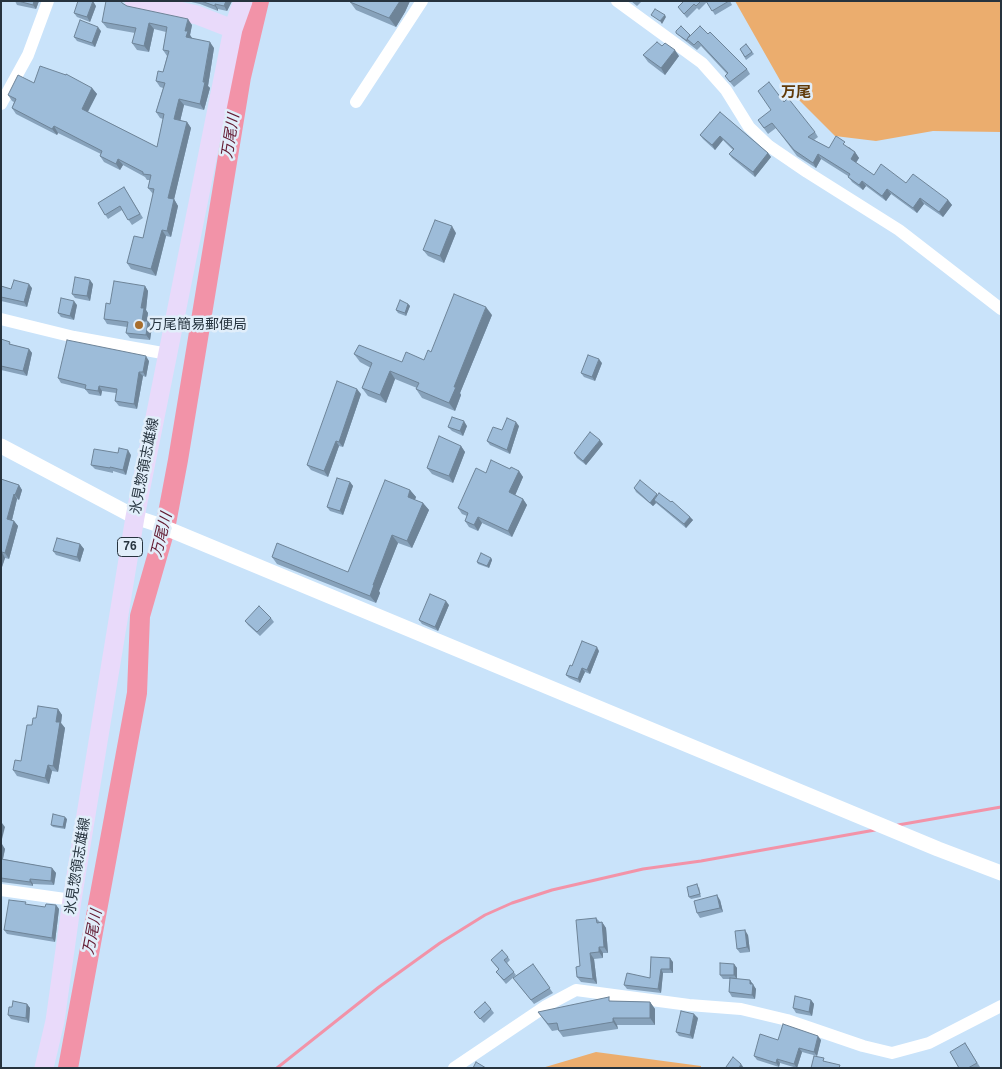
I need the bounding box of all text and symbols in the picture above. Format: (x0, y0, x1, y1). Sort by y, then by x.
district label: 万尾 (781, 84, 811, 102)
water label: 万尾川 (219, 112, 243, 160)
place label: 万尾簡易郵便局 (149, 317, 247, 333)
marker: 万尾簡易郵便局 (133, 319, 145, 331)
street label: 氷見惣領志雄線 (127, 416, 163, 516)
water label: 万尾川 (148, 511, 176, 559)
road number: 76 (118, 538, 142, 556)
street label: 氷見惣領志雄線 (62, 816, 94, 916)
water label: 万尾川 (80, 908, 106, 956)

